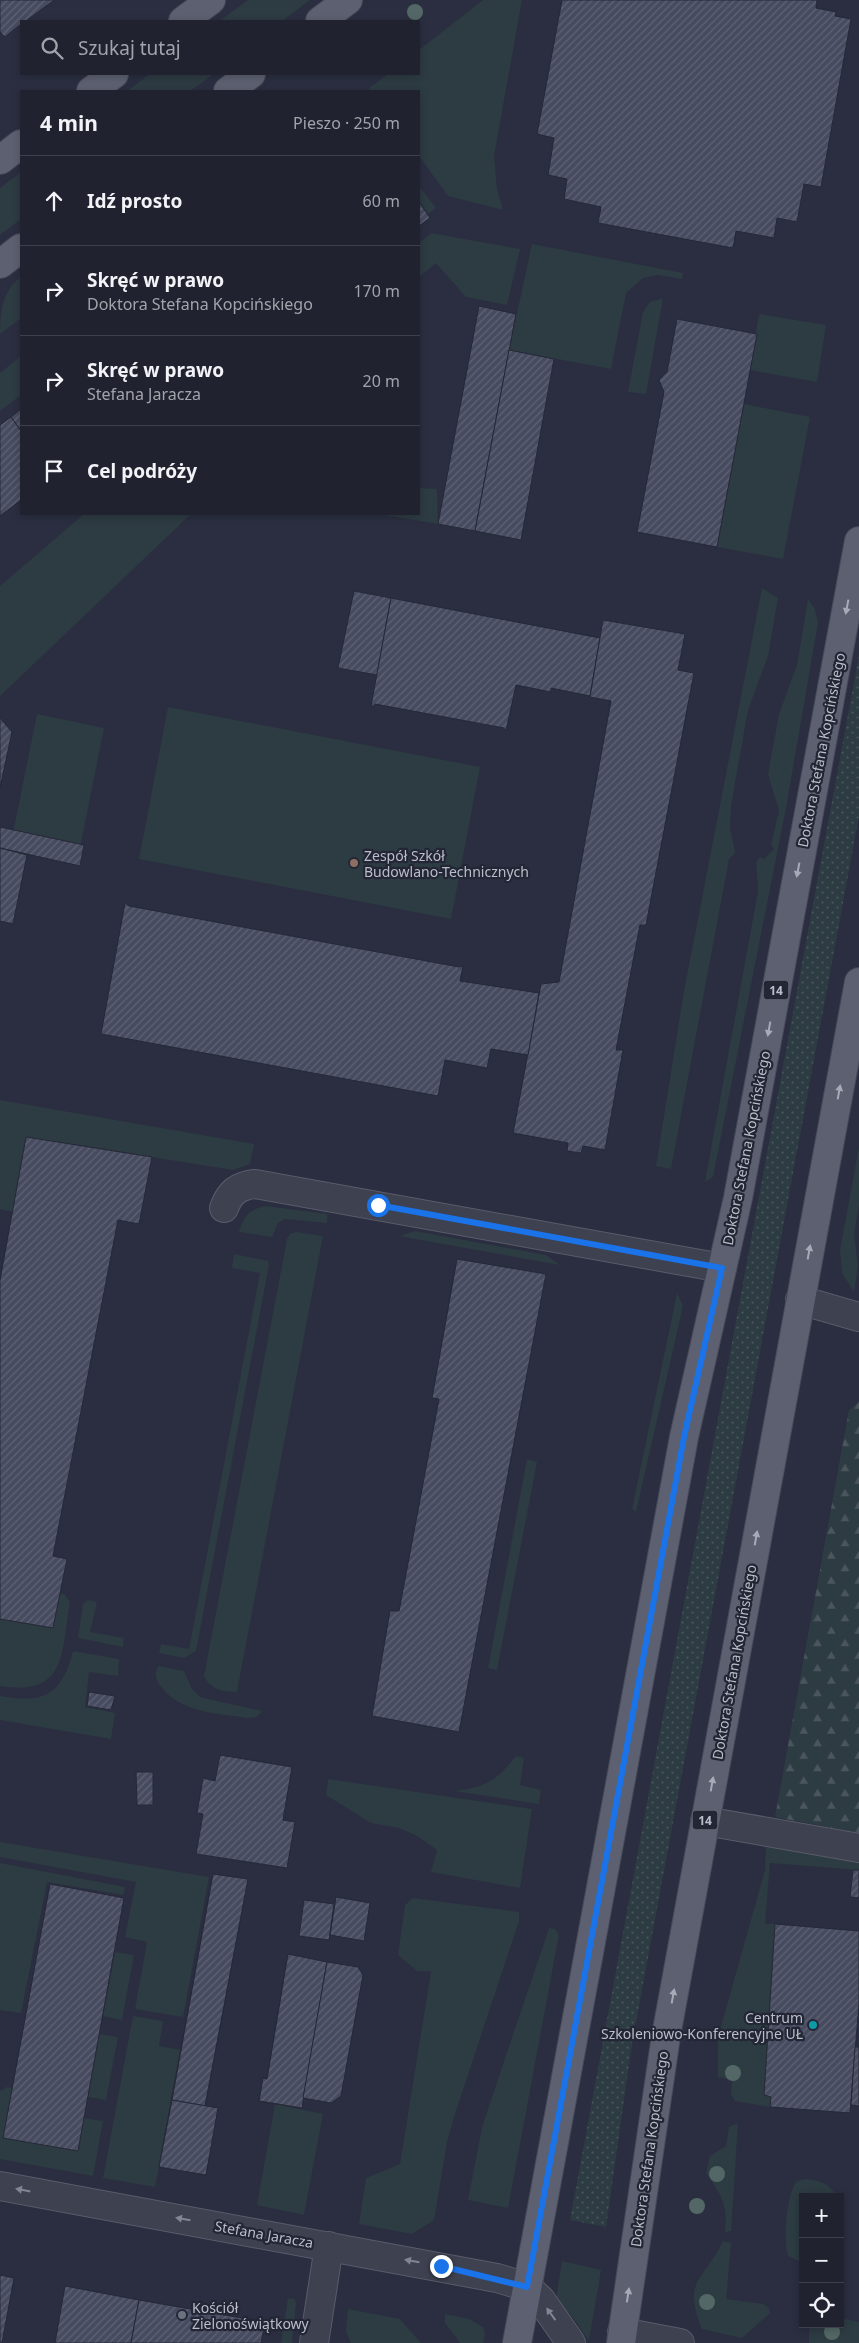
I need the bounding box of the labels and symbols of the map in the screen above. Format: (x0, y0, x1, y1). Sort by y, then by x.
one-way arrow (843, 599, 851, 615)
street label: Doktora Stefana Kopcińskiego (793, 651, 849, 849)
place label: Zespół Szkół Budowlano-Technicznych (364, 846, 529, 881)
marker: Zespół Szkół Budowlano-Technicznych (348, 857, 360, 869)
one-way arrow (794, 862, 802, 878)
road number: 14 (764, 980, 788, 1000)
one-way arrow (764, 1022, 772, 1038)
street label: Doktora Stefana Kopcińskiego (718, 1049, 774, 1247)
one-way arrow (835, 1083, 843, 1099)
route start (367, 1194, 390, 1217)
one-way arrow (806, 1243, 814, 1259)
one-way arrow (753, 1530, 761, 1546)
street label: Doktora Stefana Kopcińskiego (707, 1563, 761, 1761)
one-way arrow (708, 1776, 716, 1792)
road number: 14 (692, 1810, 718, 1830)
one-way arrow (670, 1987, 678, 2003)
place label: Centrum Szkoleniowo-Konferencyjne UŁ (601, 2008, 803, 2043)
marker: Centrum Szkoleniowo-Konferencyjne UŁ (807, 2019, 819, 2031)
street label: Doktora Stefana Kopcińskiego (626, 2050, 672, 2248)
one-way arrow (15, 2186, 31, 2194)
one-way arrow (174, 2215, 190, 2223)
street label: Stefana Jaracza (213, 2216, 315, 2252)
route end (430, 2255, 453, 2278)
one-way arrow (403, 2256, 419, 2264)
one-way arrow (624, 2286, 632, 2302)
place label: Kościół Zielonoświątkowy (192, 2298, 310, 2333)
one-way arrow (546, 2307, 556, 2321)
marker: Kościół Zielonoświątkowy (176, 2309, 188, 2321)

